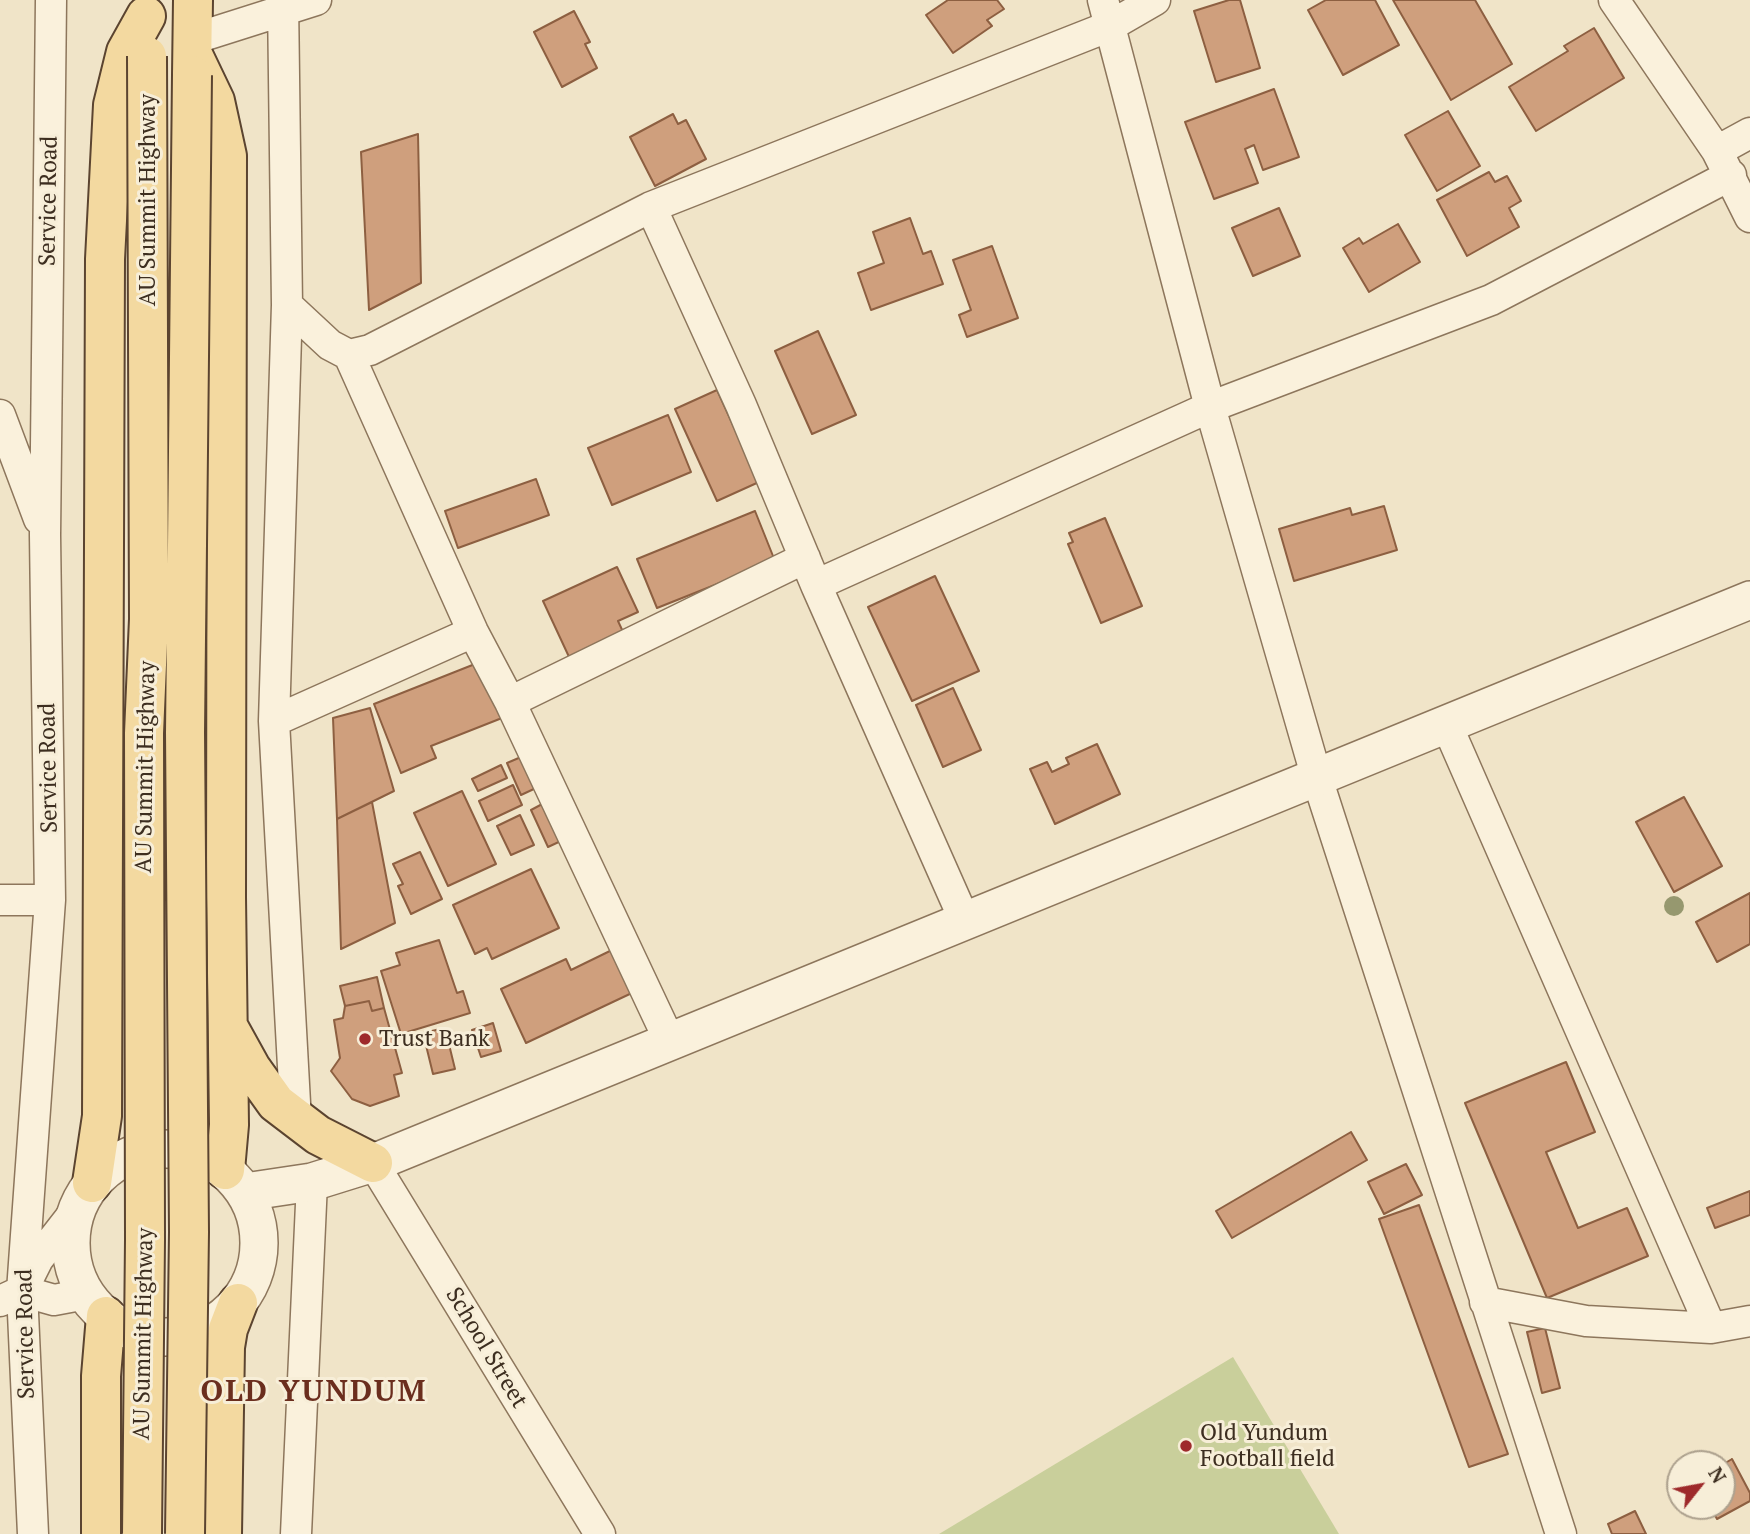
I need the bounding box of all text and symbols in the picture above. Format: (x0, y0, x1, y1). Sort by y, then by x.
street label: AU Summit Highway (134, 94, 162, 306)
street label: Service Road (34, 136, 64, 266)
street label: AU Summit Highway (130, 661, 162, 873)
street label: Service Road (34, 703, 64, 833)
place label: Trust Bank (379, 1025, 490, 1053)
marker: Trust Bank (357, 1031, 373, 1047)
street label: AU Summit Highway (128, 1228, 160, 1440)
street label: Service Road (11, 1269, 41, 1399)
street label: School Street (439, 1283, 533, 1413)
district label: OLD YUNDUM (202, 1374, 426, 1410)
place label: Old Yundum Football field (1200, 1419, 1335, 1473)
marker: Old Yundum Football field (1178, 1438, 1194, 1454)
north arrow (1666, 1450, 1736, 1520)
text: N (1703, 1462, 1732, 1488)

